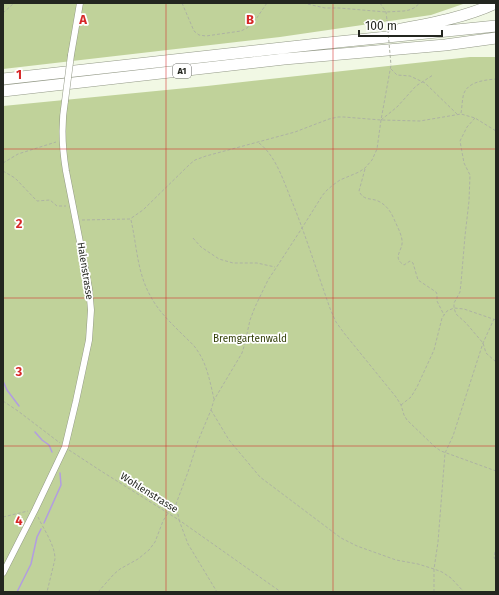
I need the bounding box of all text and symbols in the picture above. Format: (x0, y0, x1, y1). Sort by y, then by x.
text: A (78, 12, 87, 27)
text: B (246, 12, 254, 27)
scale bar (359, 12, 442, 38)
text: 100 m (365, 19, 397, 33)
road number: A1 (173, 64, 191, 78)
text: 1 (16, 67, 22, 82)
text: 2 (16, 216, 23, 231)
street label: Halenstrasse (75, 241, 95, 301)
park label: Bremgartenwald (213, 333, 287, 345)
text: 3 (15, 364, 23, 379)
street label: Wohlenstrasse (118, 470, 180, 516)
text: 4 (15, 513, 23, 528)

